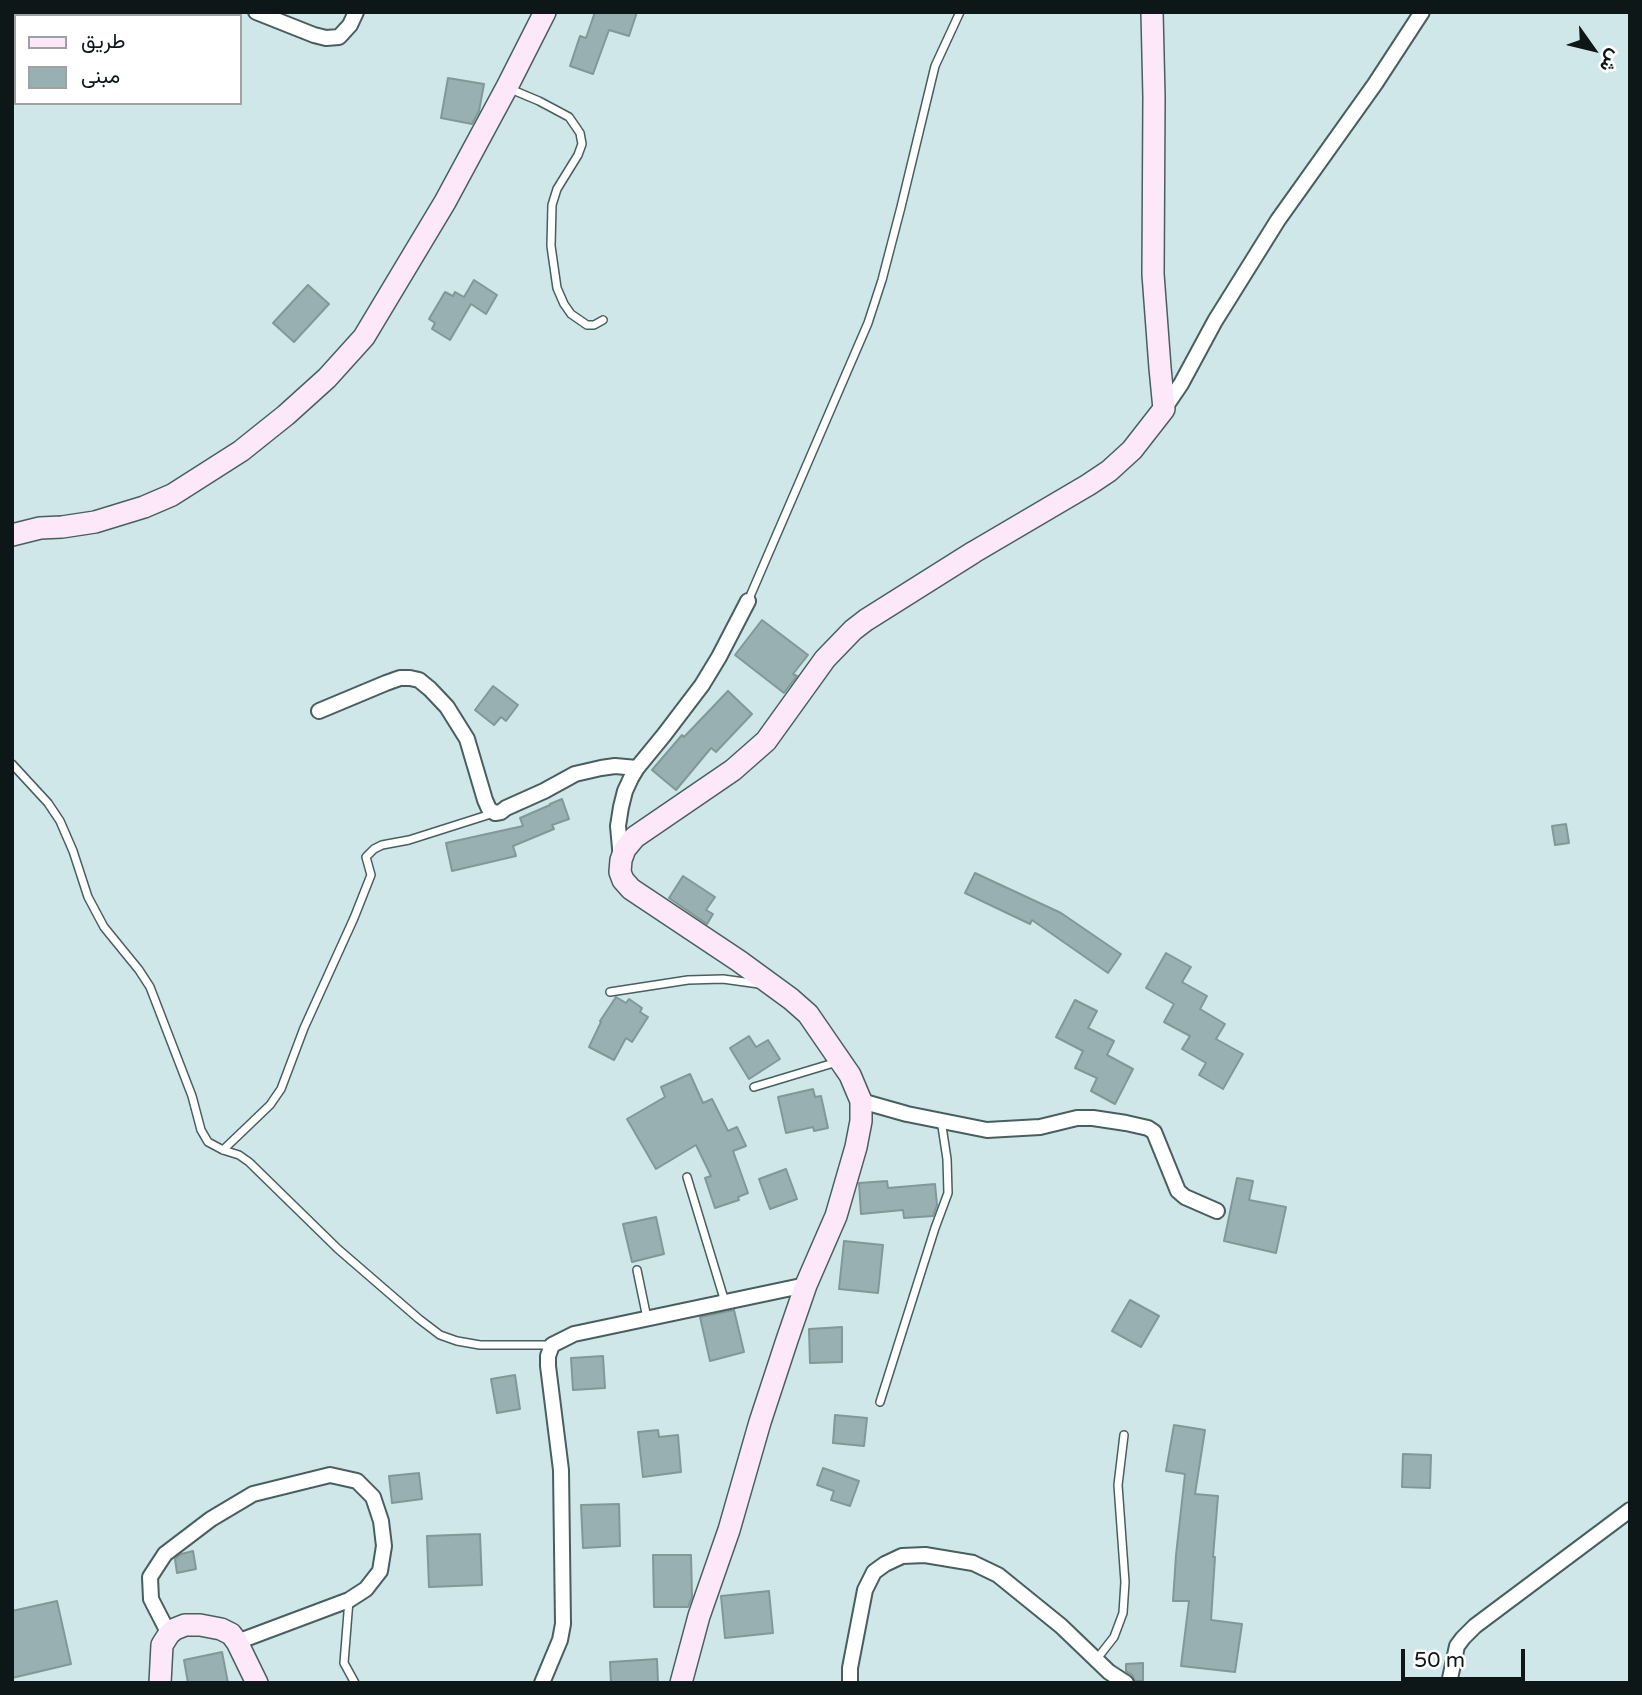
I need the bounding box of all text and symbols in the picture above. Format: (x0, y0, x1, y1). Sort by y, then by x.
legend (14, 14, 242, 105)
north arrow (1558, 14, 1628, 84)
text: طريق (81, 29, 126, 54)
text: ش (1595, 45, 1626, 76)
text: مبنى (81, 64, 120, 89)
scale bar (1404, 1636, 1528, 1680)
text: 50 m (1414, 1648, 1465, 1673)

